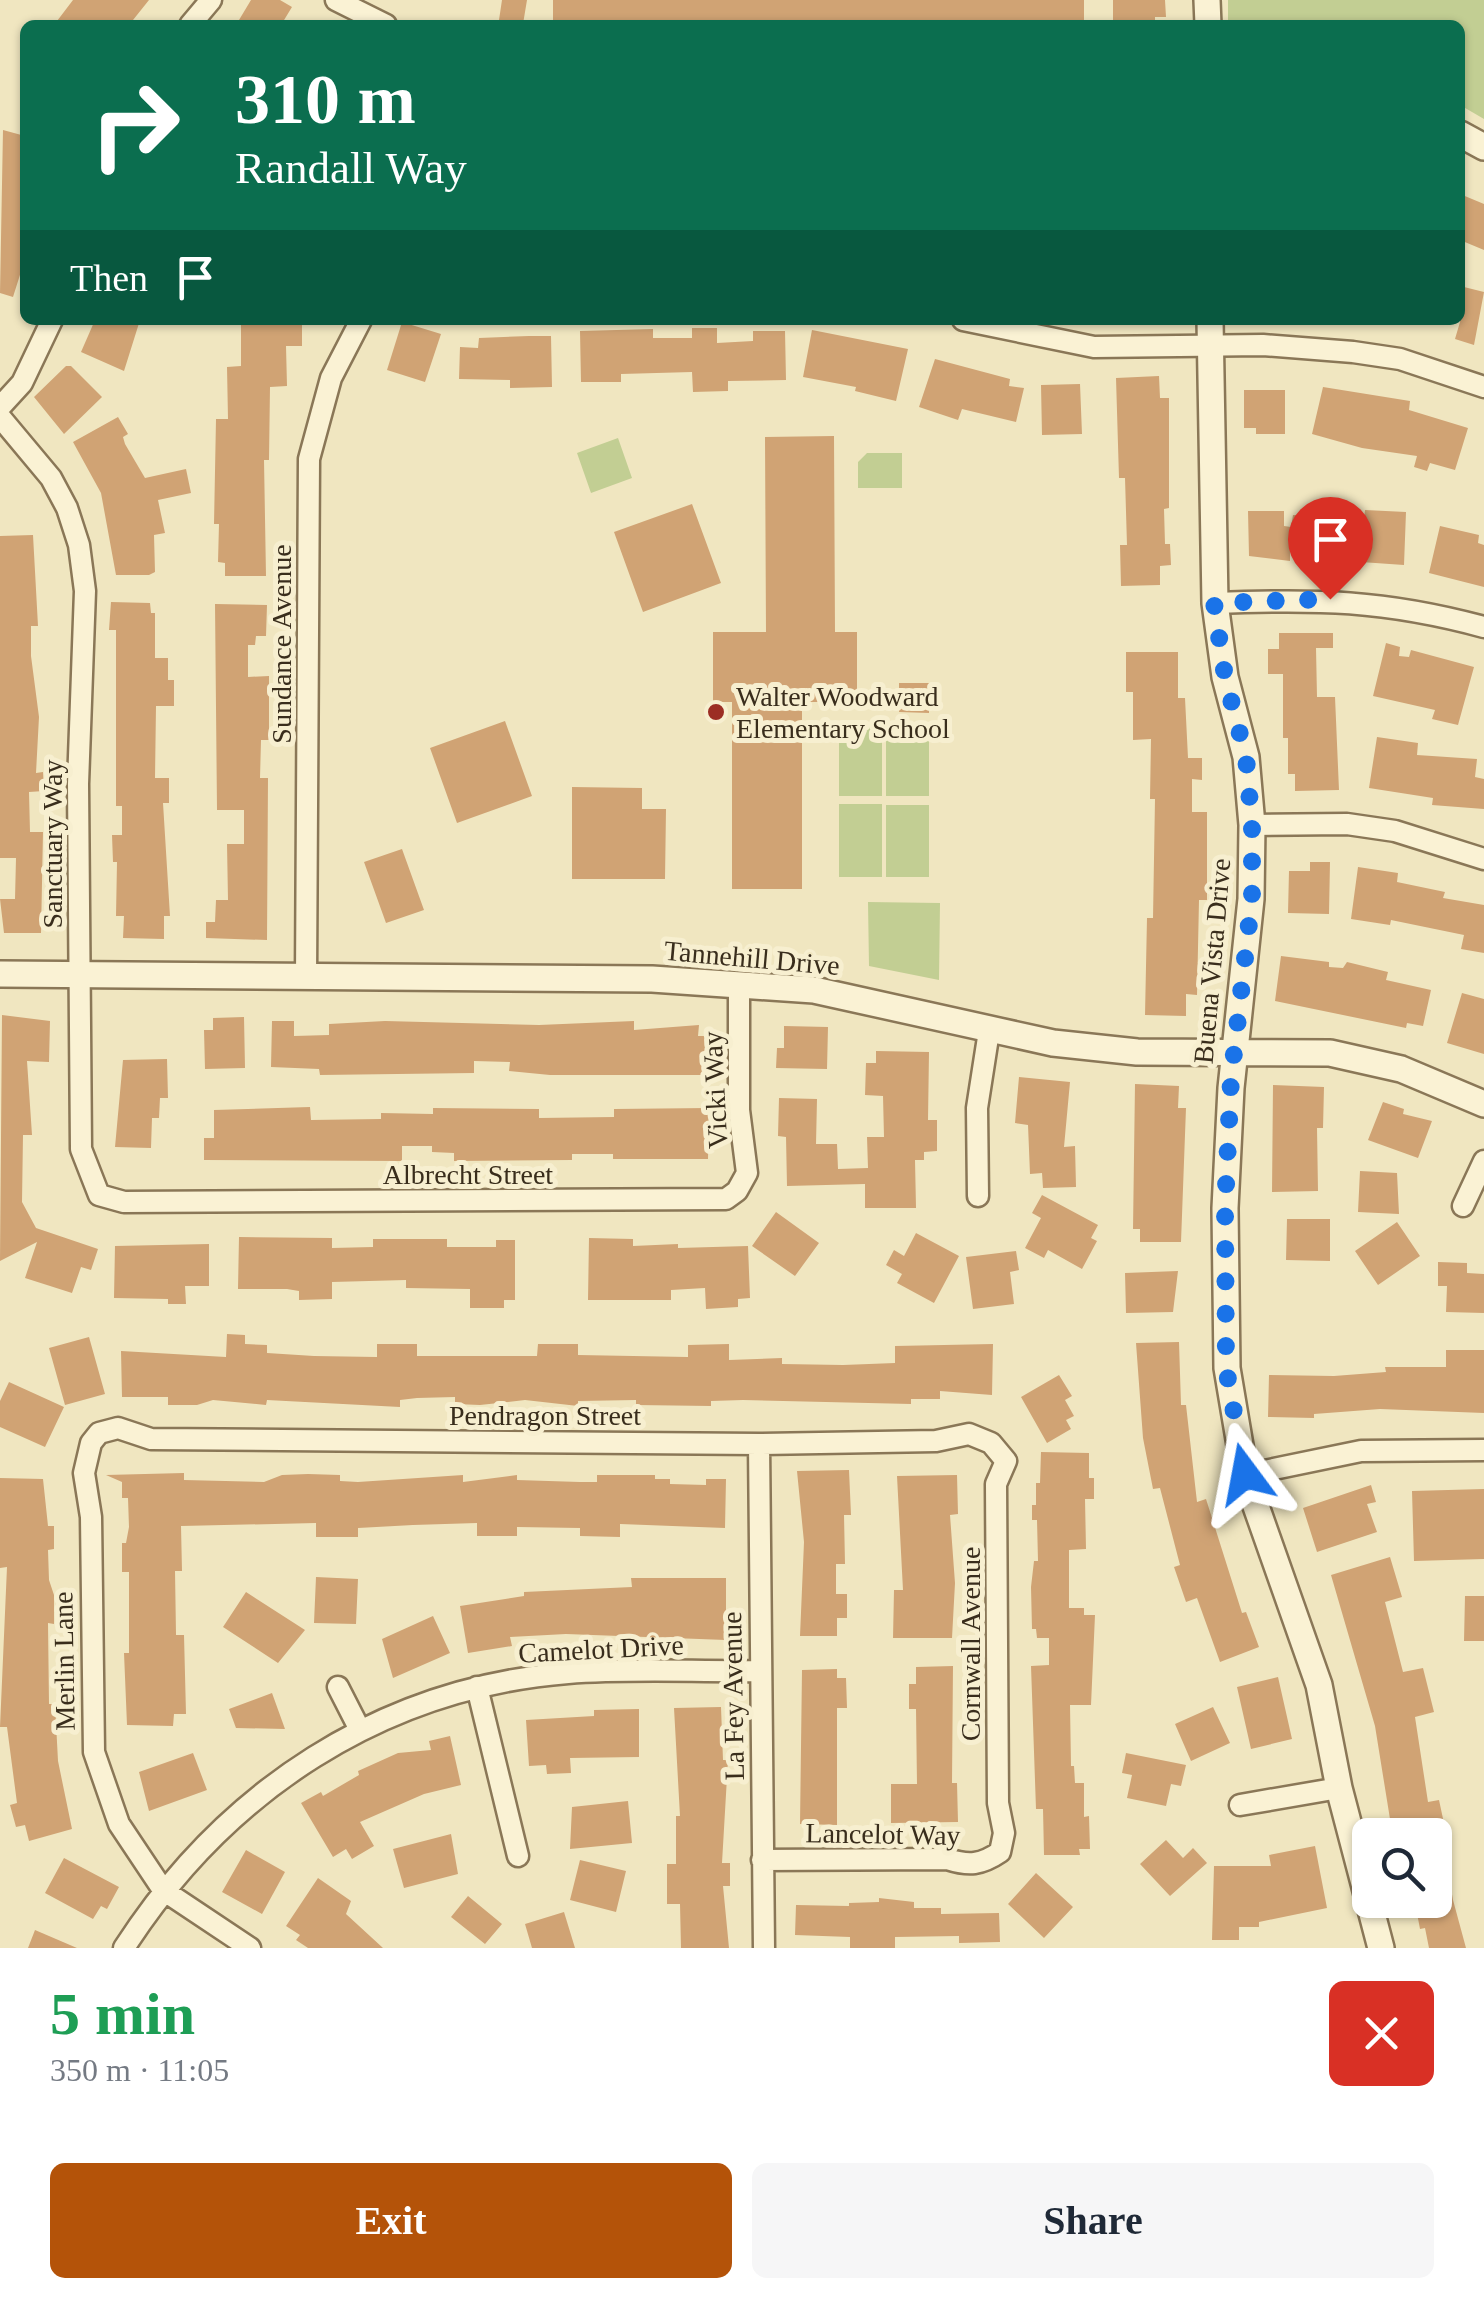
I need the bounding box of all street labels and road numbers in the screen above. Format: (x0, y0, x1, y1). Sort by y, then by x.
street label: Sundance Avenue (266, 544, 297, 744)
street label: Sanctuary Way (37, 759, 68, 929)
street label: Buena Vista Drive (1188, 857, 1236, 1065)
street label: Tannehill Drive (663, 935, 841, 981)
street label: Vicki Way (696, 1030, 734, 1150)
street label: Albrecht Street (383, 1159, 553, 1190)
street label: Pendragon Street (449, 1400, 641, 1431)
street label: Cornwall Avenue (955, 1547, 986, 1741)
street label: Merlin Lane (47, 1591, 81, 1731)
street label: La Fey Avenue (716, 1611, 750, 1781)
street label: Camelot Drive (517, 1629, 685, 1669)
street label: Lancelot Way (805, 1817, 961, 1851)

